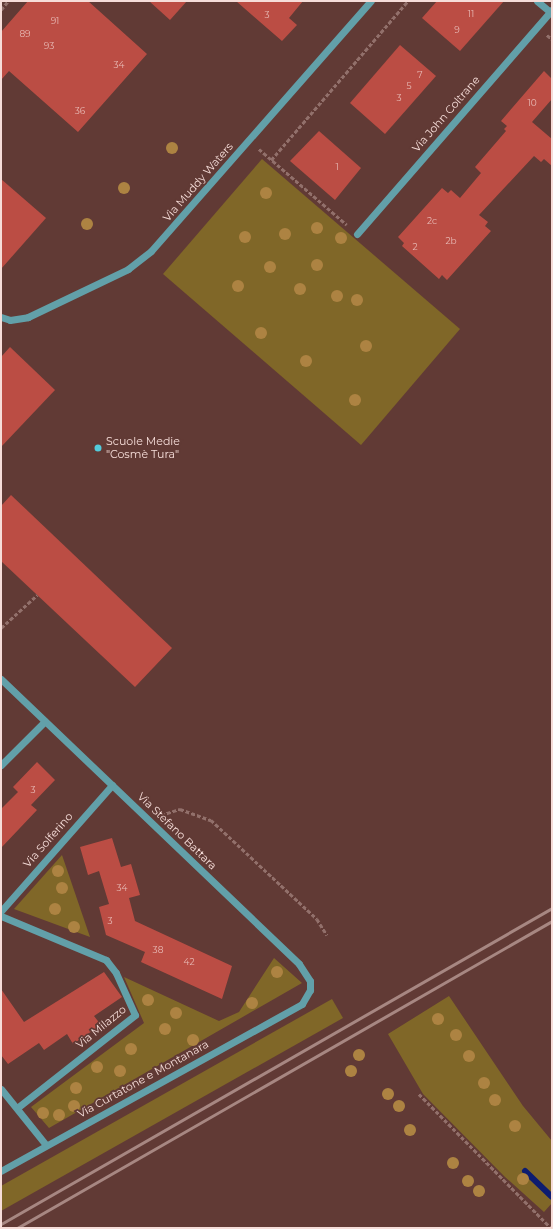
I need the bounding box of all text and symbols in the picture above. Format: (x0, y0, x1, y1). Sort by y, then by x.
house number: 11 (468, 9, 474, 19)
house number: 3 (264, 10, 270, 20)
house number: 91 (51, 16, 59, 26)
house number: 9 (454, 25, 460, 35)
house number: 89 (19, 29, 31, 39)
house number: 93 (44, 41, 54, 51)
house number: 34 (113, 60, 125, 70)
house number: 7 (417, 70, 423, 80)
street label: Via John Coltrane (409, 73, 483, 155)
house number: 5 (406, 81, 412, 91)
house number: 3 (396, 93, 402, 103)
house number: 10 (527, 98, 537, 108)
house number: 36 (75, 106, 85, 116)
street label: Via Muddy Waters (160, 140, 236, 224)
house number: 1 (335, 162, 339, 172)
house number: 2c (427, 216, 437, 226)
house number: 2b (445, 236, 457, 246)
house number: 2 (412, 242, 418, 252)
place label: Scuole Medie "Cosmè Tura" (106, 435, 180, 461)
marker: Scuole Medie "Cosmè Tura" (93, 443, 103, 453)
house number: 3 (30, 785, 36, 795)
street label: Via Stefano Battara (135, 790, 219, 872)
street label: Via Solferino (21, 810, 75, 870)
house number: 34 (116, 883, 128, 893)
house number: 3 (107, 916, 113, 926)
house number: 38 (153, 945, 163, 955)
house number: 42 (183, 957, 195, 967)
street label: Via Milazzo (73, 1003, 129, 1051)
street label: Via Curtatone e Montanara (75, 1037, 211, 1121)

